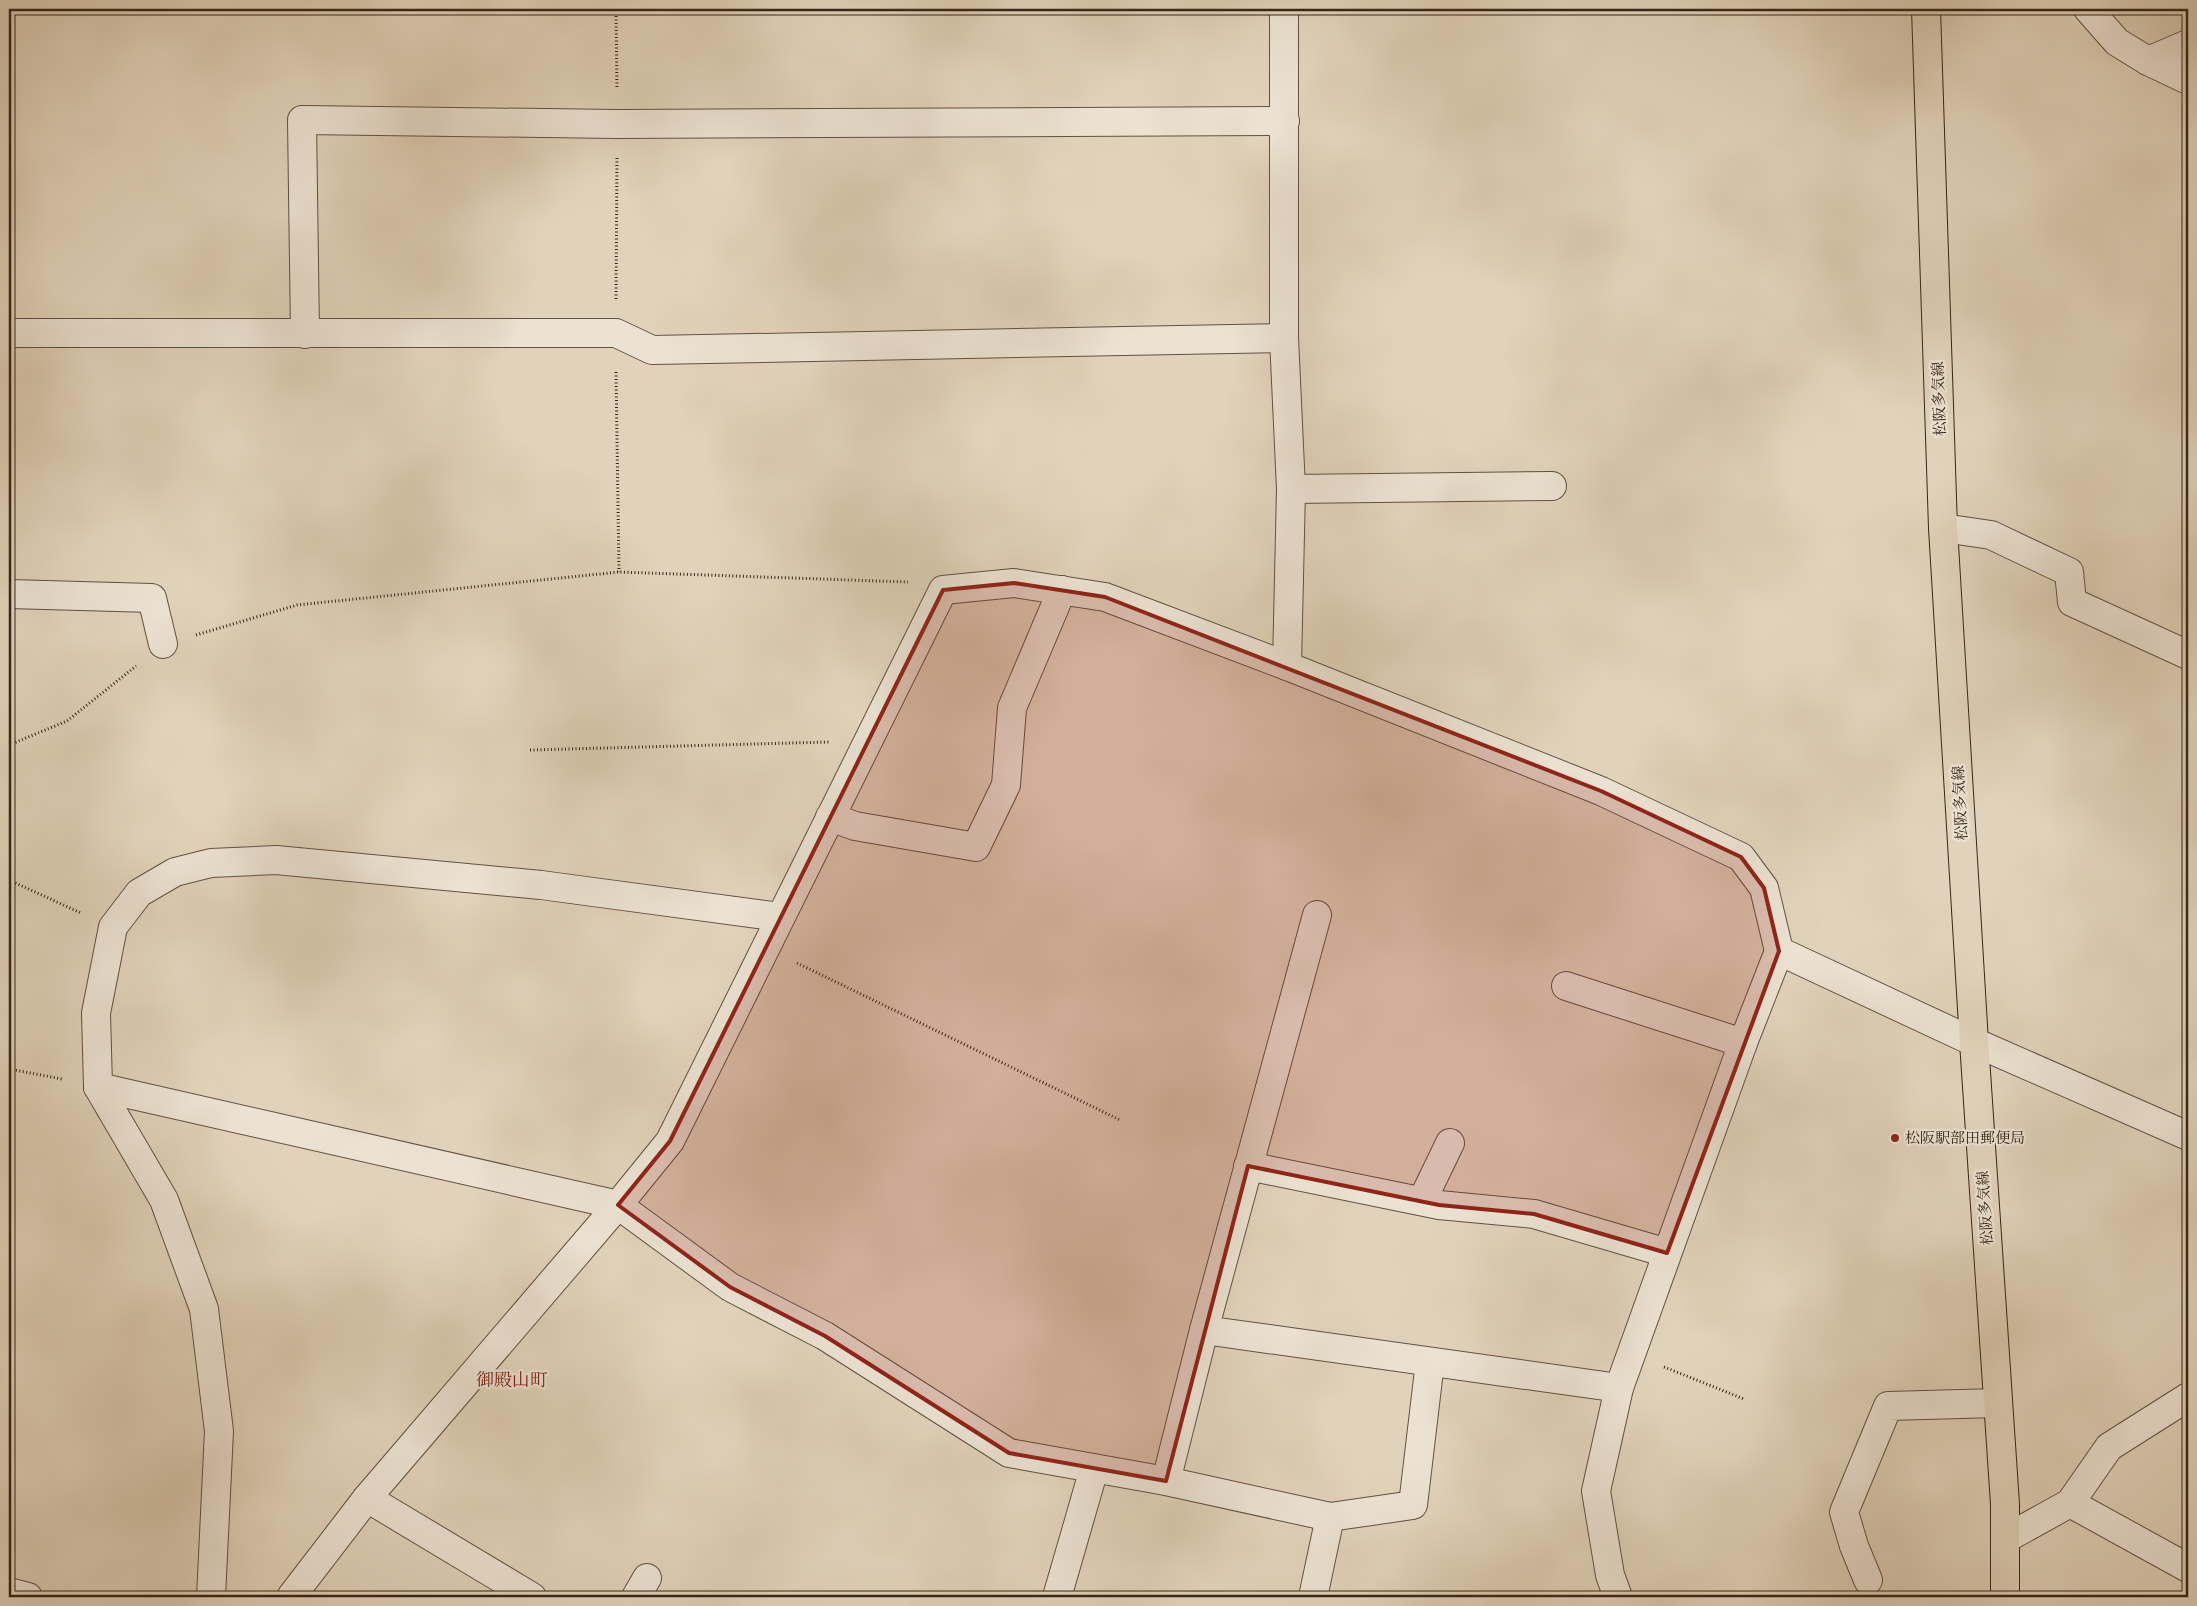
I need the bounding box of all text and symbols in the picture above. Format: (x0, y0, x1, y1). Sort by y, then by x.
street label: 松阪多気線 (1928, 361, 1950, 437)
street label: 松阪多気線 (1948, 765, 1972, 841)
place label: 松阪駅部田郵便局 (1905, 1128, 2025, 1148)
marker: 松阪駅部田郵便局 (1889, 1132, 1901, 1144)
street label: 松阪多気線 (1972, 1170, 1998, 1246)
district label: 御殿山町 (476, 1368, 548, 1393)

